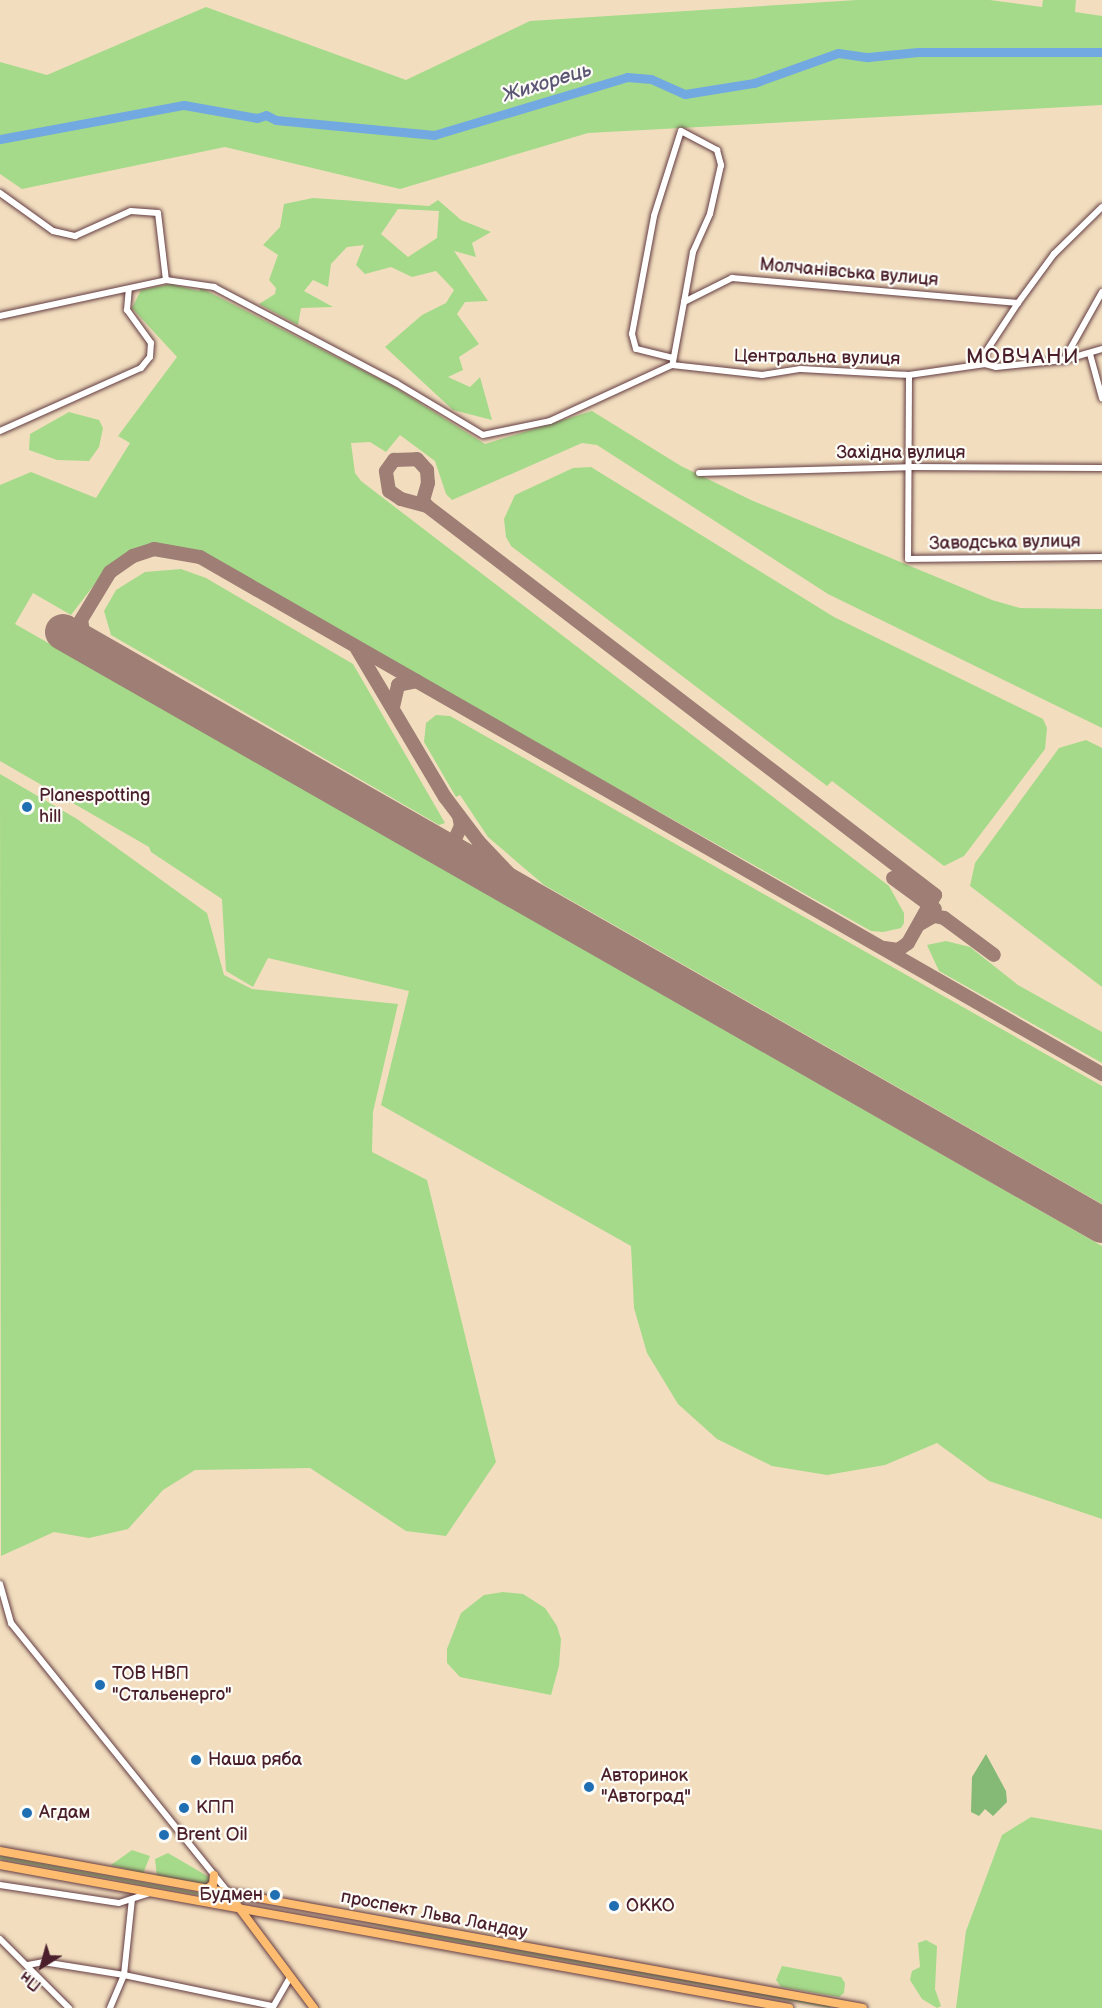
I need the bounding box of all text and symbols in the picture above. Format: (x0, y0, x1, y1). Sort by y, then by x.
water label: Жихорець (499, 58, 595, 108)
street label: Молчанівська вулиця (759, 254, 939, 292)
district label: МОВЧАНИ (966, 344, 1080, 370)
street label: Центральна вулиця (734, 346, 900, 370)
street label: Західна вулиця (837, 442, 965, 464)
street label: Заводська вулиця (929, 531, 1081, 555)
place label: Planespotting hill (39, 786, 150, 828)
marker: Planespotting hill (20, 800, 34, 814)
place label: ТОВ НВП "Стальенерго" (112, 1664, 232, 1706)
marker: ТОВ НВП "Стальенерго" (93, 1678, 107, 1692)
place label: Наша ряба (208, 1749, 302, 1771)
marker: Наша ряба (189, 1753, 203, 1767)
place label: Авторинок "Автоград" (601, 1766, 691, 1808)
marker: Авторинок "Автоград" (582, 1780, 596, 1794)
place label: КПП (196, 1797, 235, 1819)
marker: КПП (177, 1801, 191, 1815)
place label: Агдам (39, 1802, 90, 1824)
marker: Агдам (20, 1806, 34, 1820)
place label: Brent Oil (176, 1824, 248, 1846)
marker: Brent Oil (157, 1828, 171, 1842)
place label: Будмен (199, 1884, 263, 1906)
street label: проспект Льва Ландау (339, 1886, 529, 1944)
marker: Будмен (268, 1888, 282, 1902)
place label: ОККО (626, 1895, 675, 1917)
marker: ОККО (607, 1899, 621, 1913)
north arrow (12, 1936, 72, 1996)
text: Пн (17, 1967, 45, 1995)

